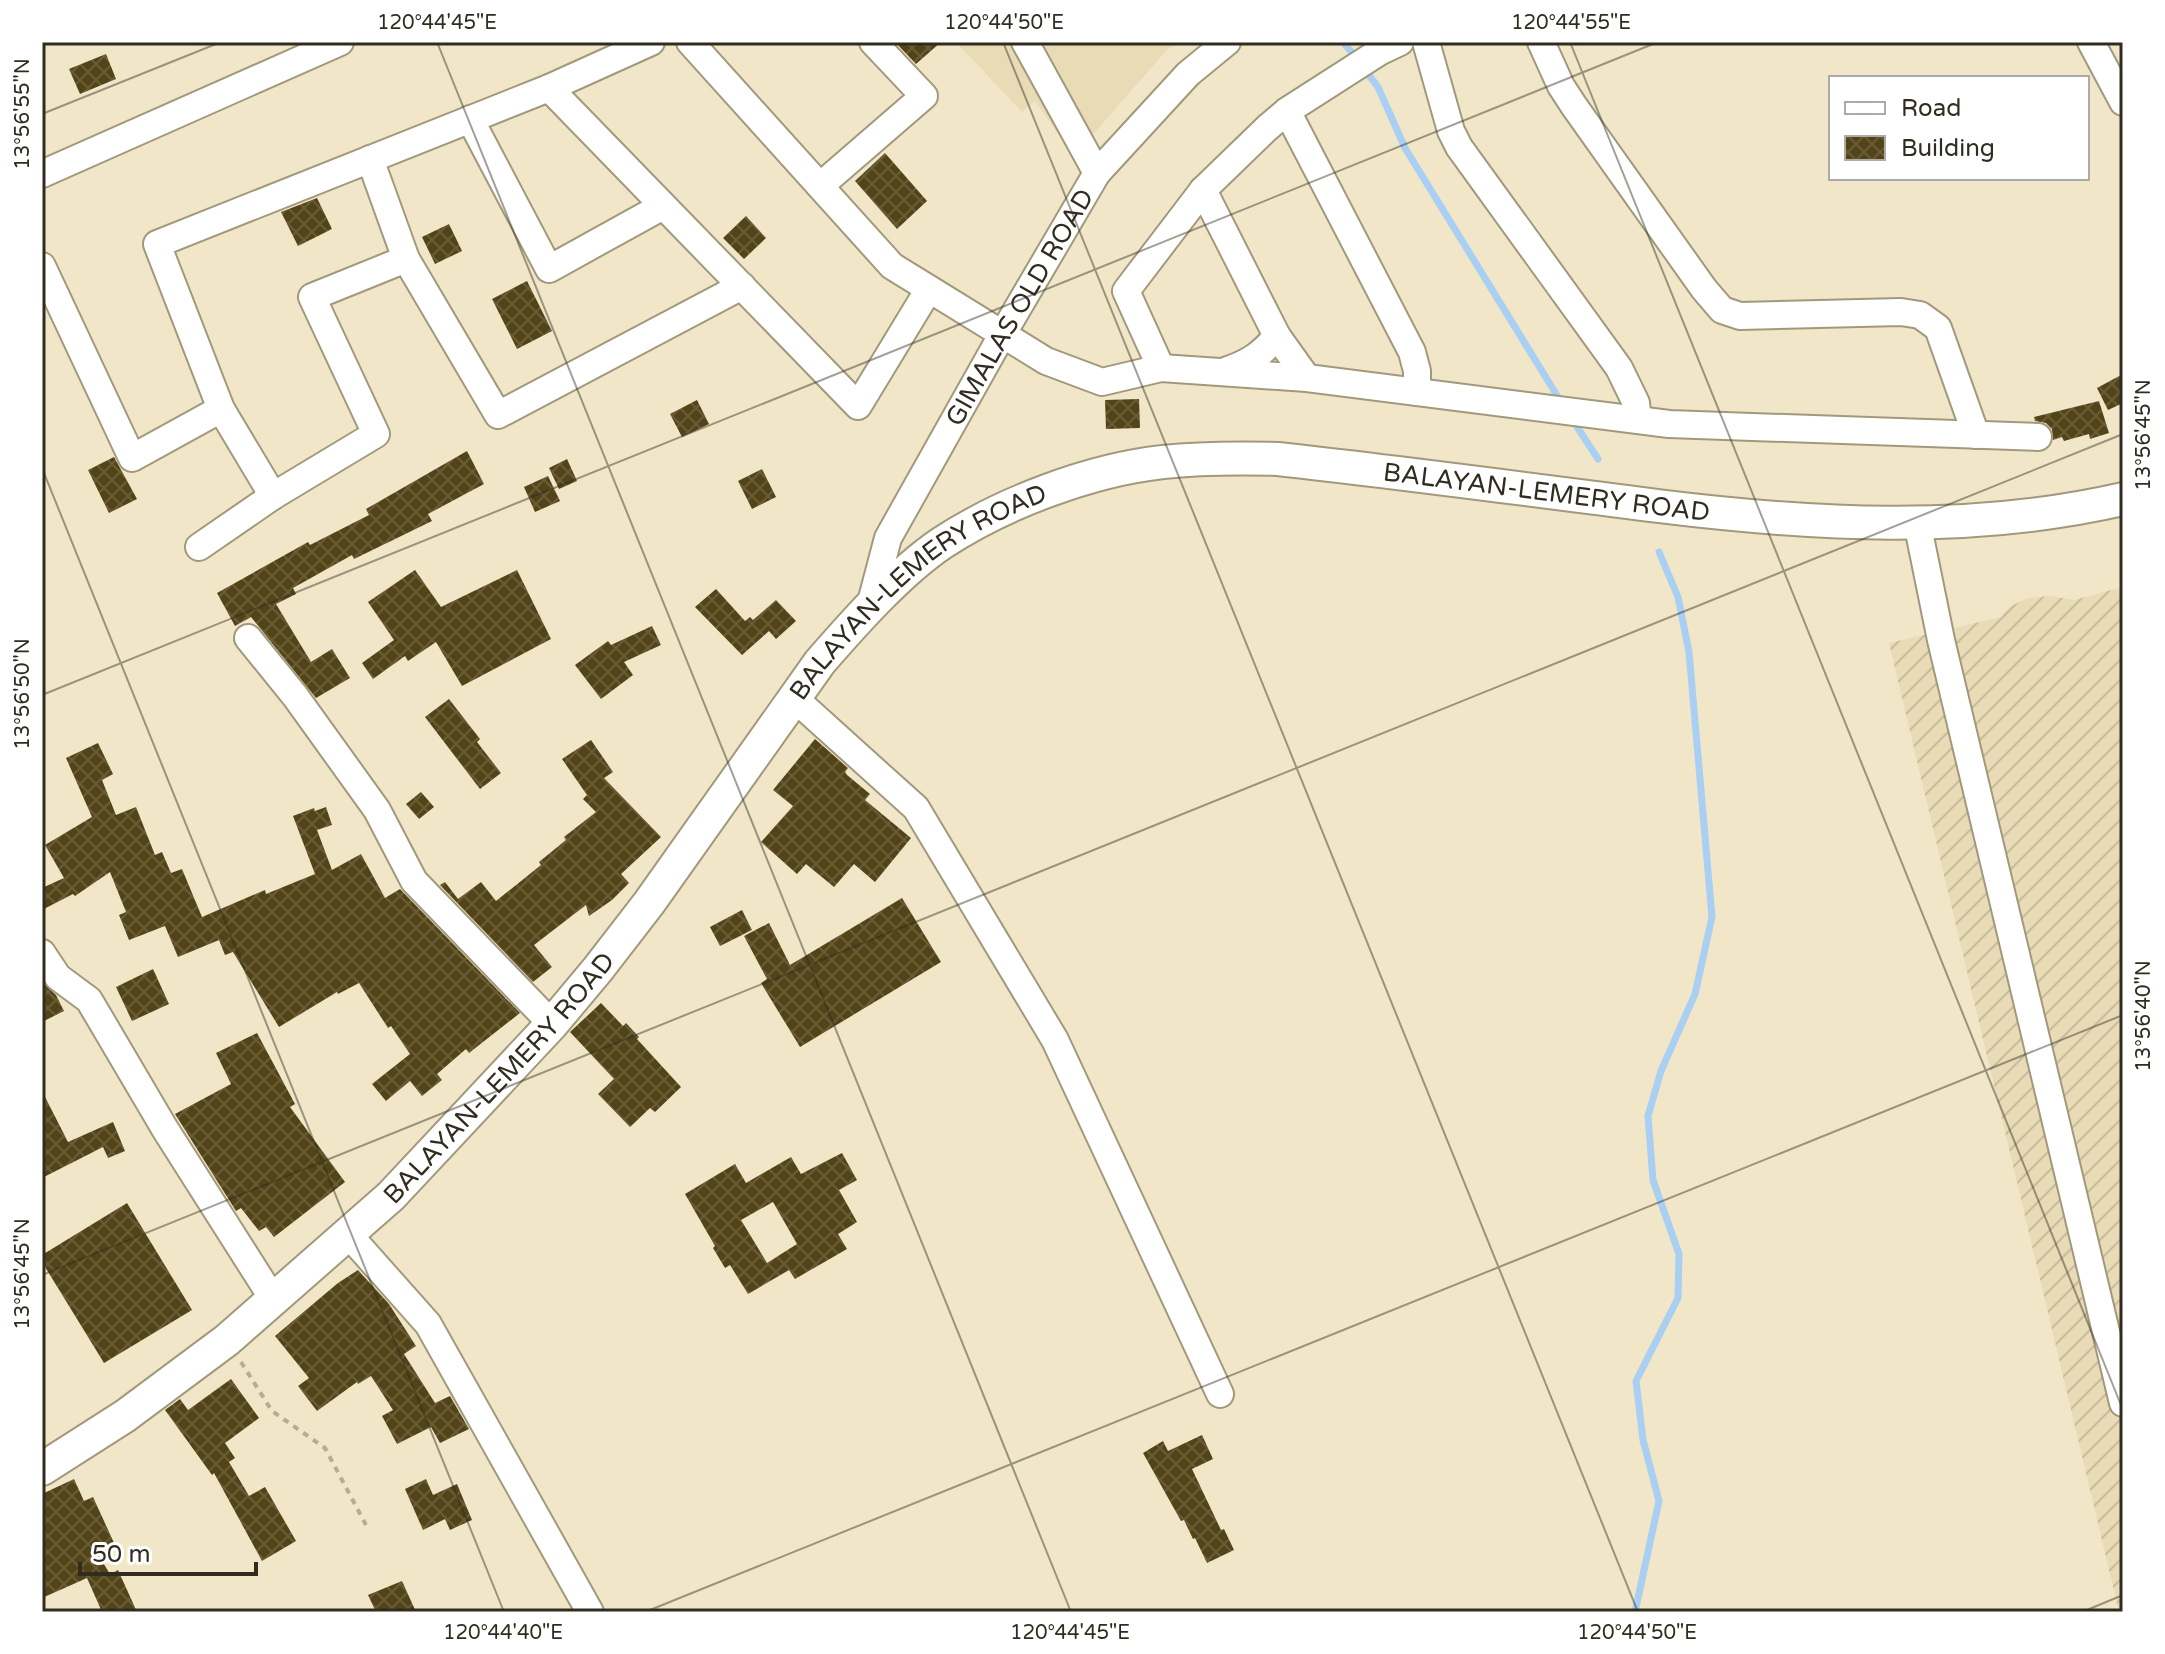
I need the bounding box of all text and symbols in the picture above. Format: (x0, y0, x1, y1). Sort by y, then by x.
text: 120°44'45"E (377, 11, 497, 35)
text: 120°44'50"E (944, 11, 1064, 35)
text: 120°44'55"E (1511, 11, 1631, 35)
text: 13°56'55"N (11, 58, 35, 170)
legend (1829, 76, 2089, 180)
text: Road (1901, 94, 1961, 123)
text: Building (1901, 134, 1995, 163)
street label: GIMALAS OLD ROAD (939, 183, 1100, 431)
text: 13°56'45"N (2132, 379, 2156, 491)
street label: BALAYAN-LEMERY ROAD (1381, 456, 1712, 527)
street label: BALAYAN-LEMERY ROAD (783, 477, 1051, 706)
text: 13°56'50"N (11, 638, 35, 750)
street label: BALAYAN-LEMERY ROAD (377, 946, 621, 1210)
text: 13°56'40"N (2132, 960, 2156, 1072)
text: 13°56'45"N (11, 1218, 35, 1330)
scale bar (80, 1526, 256, 1576)
text: 50 m (92, 1540, 150, 1569)
text: 120°44'40"E (443, 1621, 563, 1645)
text: 120°44'45"E (1010, 1621, 1130, 1645)
text: 120°44'50"E (1577, 1621, 1697, 1645)

